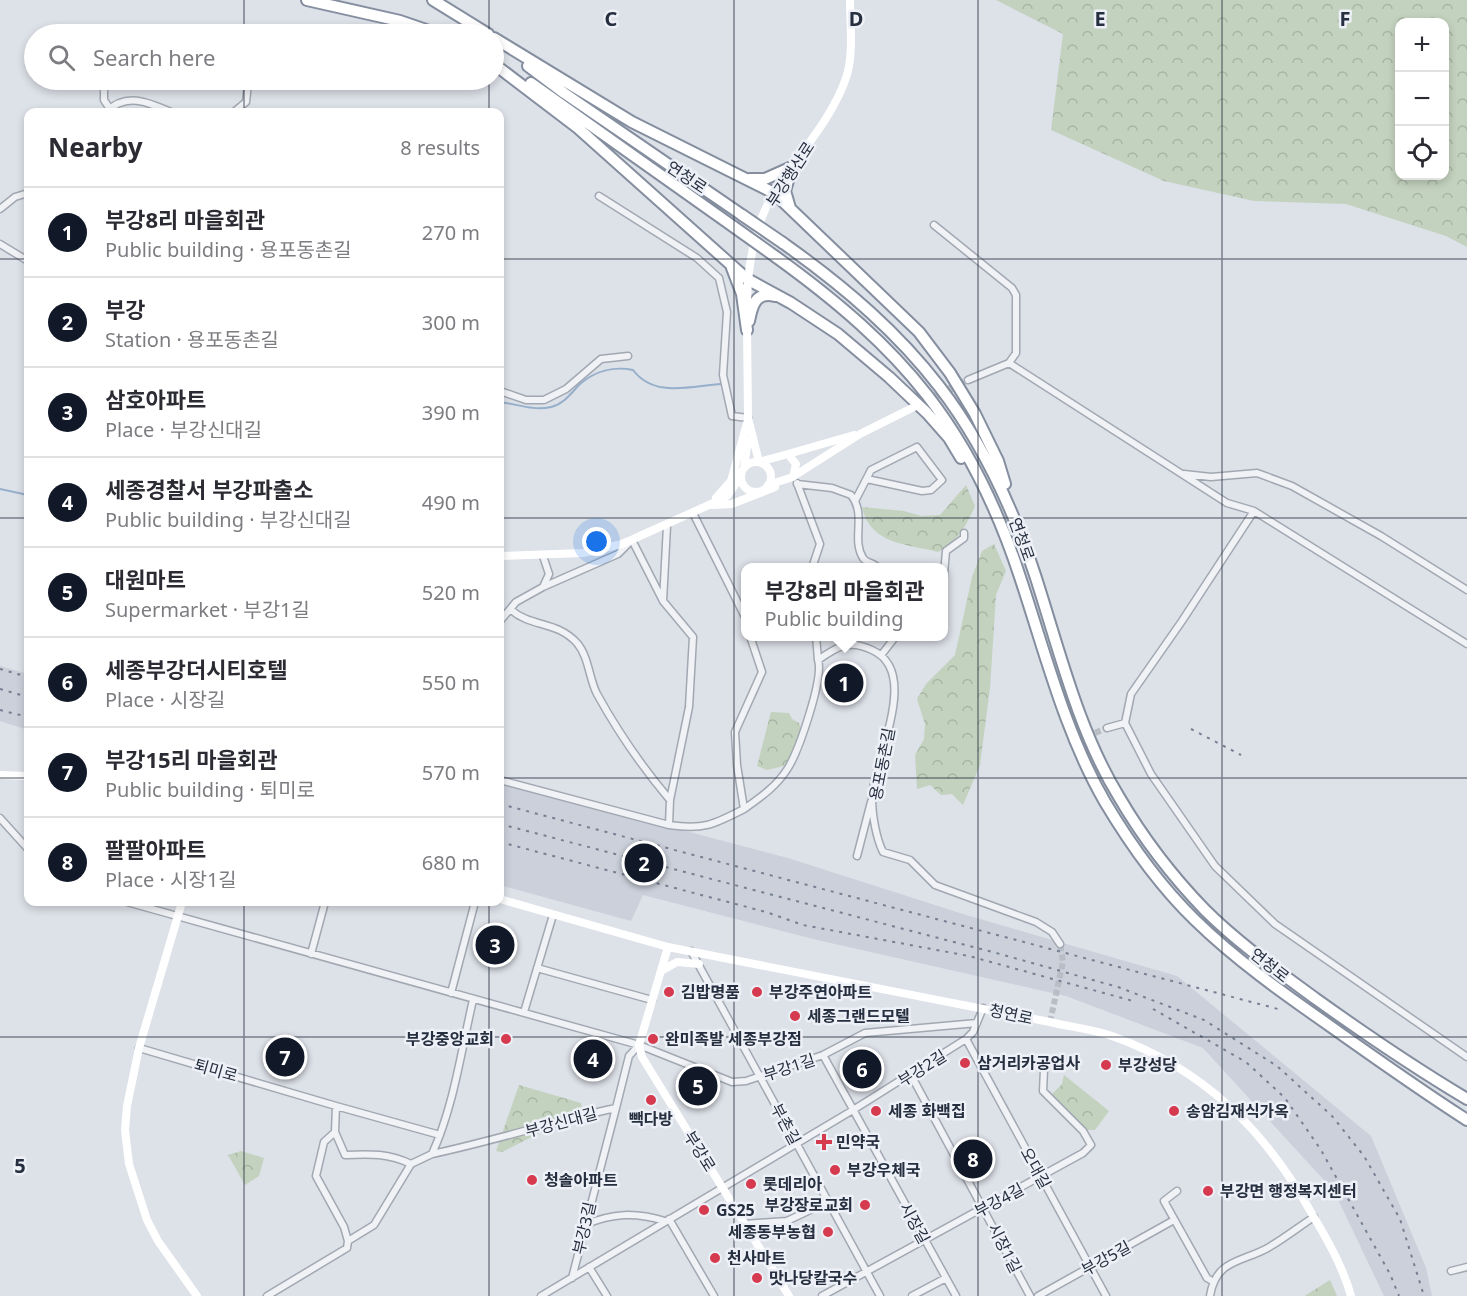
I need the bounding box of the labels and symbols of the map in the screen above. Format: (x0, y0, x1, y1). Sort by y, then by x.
text: C (605, 5, 618, 32)
text: D (849, 5, 863, 32)
text: E (1094, 5, 1106, 32)
text: F (1340, 5, 1350, 32)
street label: 부강행산로 (761, 137, 819, 211)
street label: 연청로 (663, 156, 712, 199)
street label: 연청로 (1004, 514, 1040, 564)
your location (582, 527, 611, 556)
pin: 1 (824, 660, 864, 706)
street label: 용포동촌길 (864, 726, 900, 802)
pin: 2 (624, 840, 664, 886)
pin: 3 (476, 922, 514, 968)
street label: 연청로 (1246, 943, 1294, 987)
place label: 김밥명품 (681, 981, 740, 1003)
place label: 부강주연아파트 (769, 981, 872, 1003)
marker: 김밥명품 (662, 985, 676, 999)
marker: 부강주연아파트 (750, 985, 764, 999)
street label: 청연로 (987, 999, 1035, 1029)
place label: 세종그랜드모텔 (807, 1005, 910, 1027)
marker: 세종그랜드모텔 (788, 1009, 802, 1023)
place label: 부강중앙교회 (406, 1028, 494, 1050)
place label: 완미족발 세종부강점 (665, 1028, 802, 1050)
marker: 부강중앙교회 (499, 1032, 513, 1046)
marker: 완미족발 세종부강점 (646, 1032, 660, 1046)
pin: 7 (266, 1034, 304, 1080)
pin: 4 (574, 1036, 612, 1082)
street label: 부강2길 (894, 1045, 950, 1091)
pin: 6 (842, 1046, 882, 1092)
street label: 부강1길 (760, 1048, 818, 1086)
place label: 삼거리카공업사 (977, 1052, 1080, 1074)
street label: 퇴미로 (192, 1053, 241, 1087)
place label: 부강성당 (1118, 1054, 1177, 1076)
marker: 삼거리카공업사 (958, 1056, 972, 1070)
marker: 부강성당 (1099, 1058, 1113, 1072)
pin: 5 (678, 1064, 718, 1108)
marker: 빽다방 (644, 1093, 658, 1107)
street label: 부촌길 (766, 1099, 806, 1149)
place label: 세종 화백집 (888, 1100, 966, 1122)
place label: 송암김재식가옥 (1186, 1100, 1289, 1122)
street label: 부강신대길 (523, 1102, 599, 1142)
marker: 세종 화백집 (869, 1104, 883, 1118)
marker: 송암김재식가옥 (1167, 1104, 1181, 1118)
place label: 빽다방 (629, 1108, 673, 1130)
street label: 부강로 (679, 1126, 721, 1176)
place label: 민약국 (836, 1131, 880, 1153)
marker: 민약국 (817, 1135, 831, 1149)
pin: 8 (954, 1136, 992, 1182)
street label: 오대길 (1016, 1143, 1056, 1193)
text: 5 (14, 1152, 26, 1179)
place label: 부강우체국 (847, 1159, 921, 1181)
marker: 부강우체국 (828, 1163, 842, 1177)
place label: 청솔아파트 (544, 1169, 618, 1191)
marker: 청솔아파트 (525, 1173, 539, 1187)
place label: 롯데리아 (763, 1173, 822, 1195)
marker: 롯데리아 (744, 1177, 758, 1191)
street label: 부강4길 (970, 1178, 1028, 1222)
place label: 부강면 행정복지센터 (1220, 1180, 1357, 1202)
marker: 부강면 행정복지센터 (1201, 1184, 1215, 1198)
place label: 부강장로교회 (765, 1194, 853, 1216)
marker: 부강장로교회 (858, 1198, 872, 1212)
street label: 시장길 (895, 1198, 935, 1248)
place label: GS25 (716, 1199, 755, 1221)
street label: 부강3길 (567, 1200, 601, 1256)
marker: GS25 (697, 1203, 711, 1217)
street label: 시장1길 (983, 1219, 1027, 1277)
place label: 세종동부농협 (728, 1221, 816, 1243)
marker: 세종동부농협 (821, 1225, 835, 1239)
street label: 부강5길 (1077, 1235, 1135, 1281)
place label: 천사마트 (727, 1247, 786, 1269)
marker: 천사마트 (708, 1251, 722, 1265)
place label: 맛나당칼국수 (769, 1267, 858, 1289)
marker: 맛나당칼국수 (750, 1271, 764, 1285)

